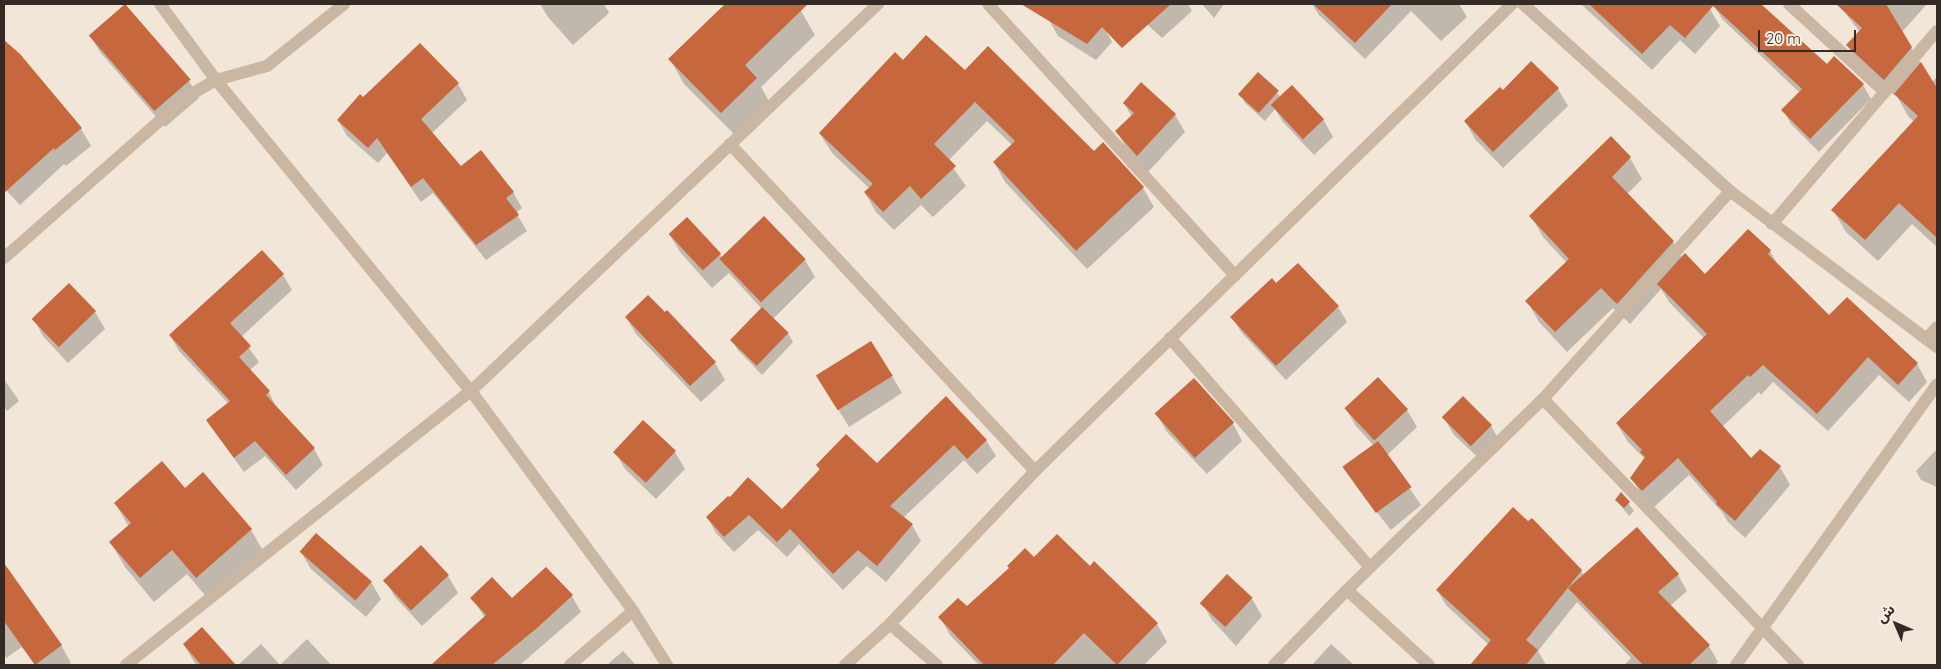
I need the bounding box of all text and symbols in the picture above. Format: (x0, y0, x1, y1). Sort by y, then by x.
scale bar (1761, 20, 1858, 52)
text: 20 m (1766, 29, 1801, 48)
north arrow (1871, 599, 1921, 649)
text: ش (1872, 600, 1899, 627)

